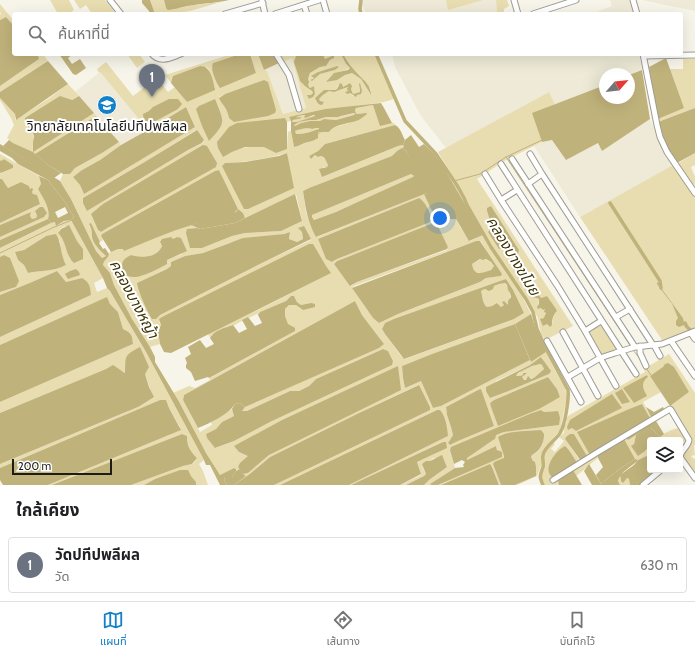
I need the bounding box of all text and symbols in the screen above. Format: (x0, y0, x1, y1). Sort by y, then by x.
search box (12, 12, 683, 56)
icon: search (26, 23, 48, 45)
text: ค้นหาที่นี่ (58, 25, 110, 43)
pin: 1 (139, 64, 165, 97)
north arrow (599, 68, 635, 104)
school or university icon: วิทยาลัยเทคโนโลยีปทีปพลีผล (96, 94, 118, 116)
place label: วิทยาลัยเทคโนโลยีปทีปพลีผล (26, 117, 187, 135)
your location (430, 208, 450, 228)
water label: คลองบางขโมย (482, 213, 544, 300)
water label: คลองบางหญ้า (106, 257, 163, 342)
map controls (647, 437, 683, 473)
button: layers (647, 437, 683, 473)
scale bar (12, 457, 112, 476)
text: 200 m (18, 459, 51, 473)
text: ใกล้เคียง (16, 500, 79, 520)
text: วัดปทีปพลีผล (55, 546, 140, 564)
text: 1 (28, 557, 32, 573)
text: 630 m (640, 557, 678, 573)
text: วัด (55, 568, 69, 584)
tab: แผนที่ (100, 609, 127, 650)
tab: เส้นทาง (327, 609, 360, 650)
tab: บันทึกไว้ (560, 609, 595, 650)

